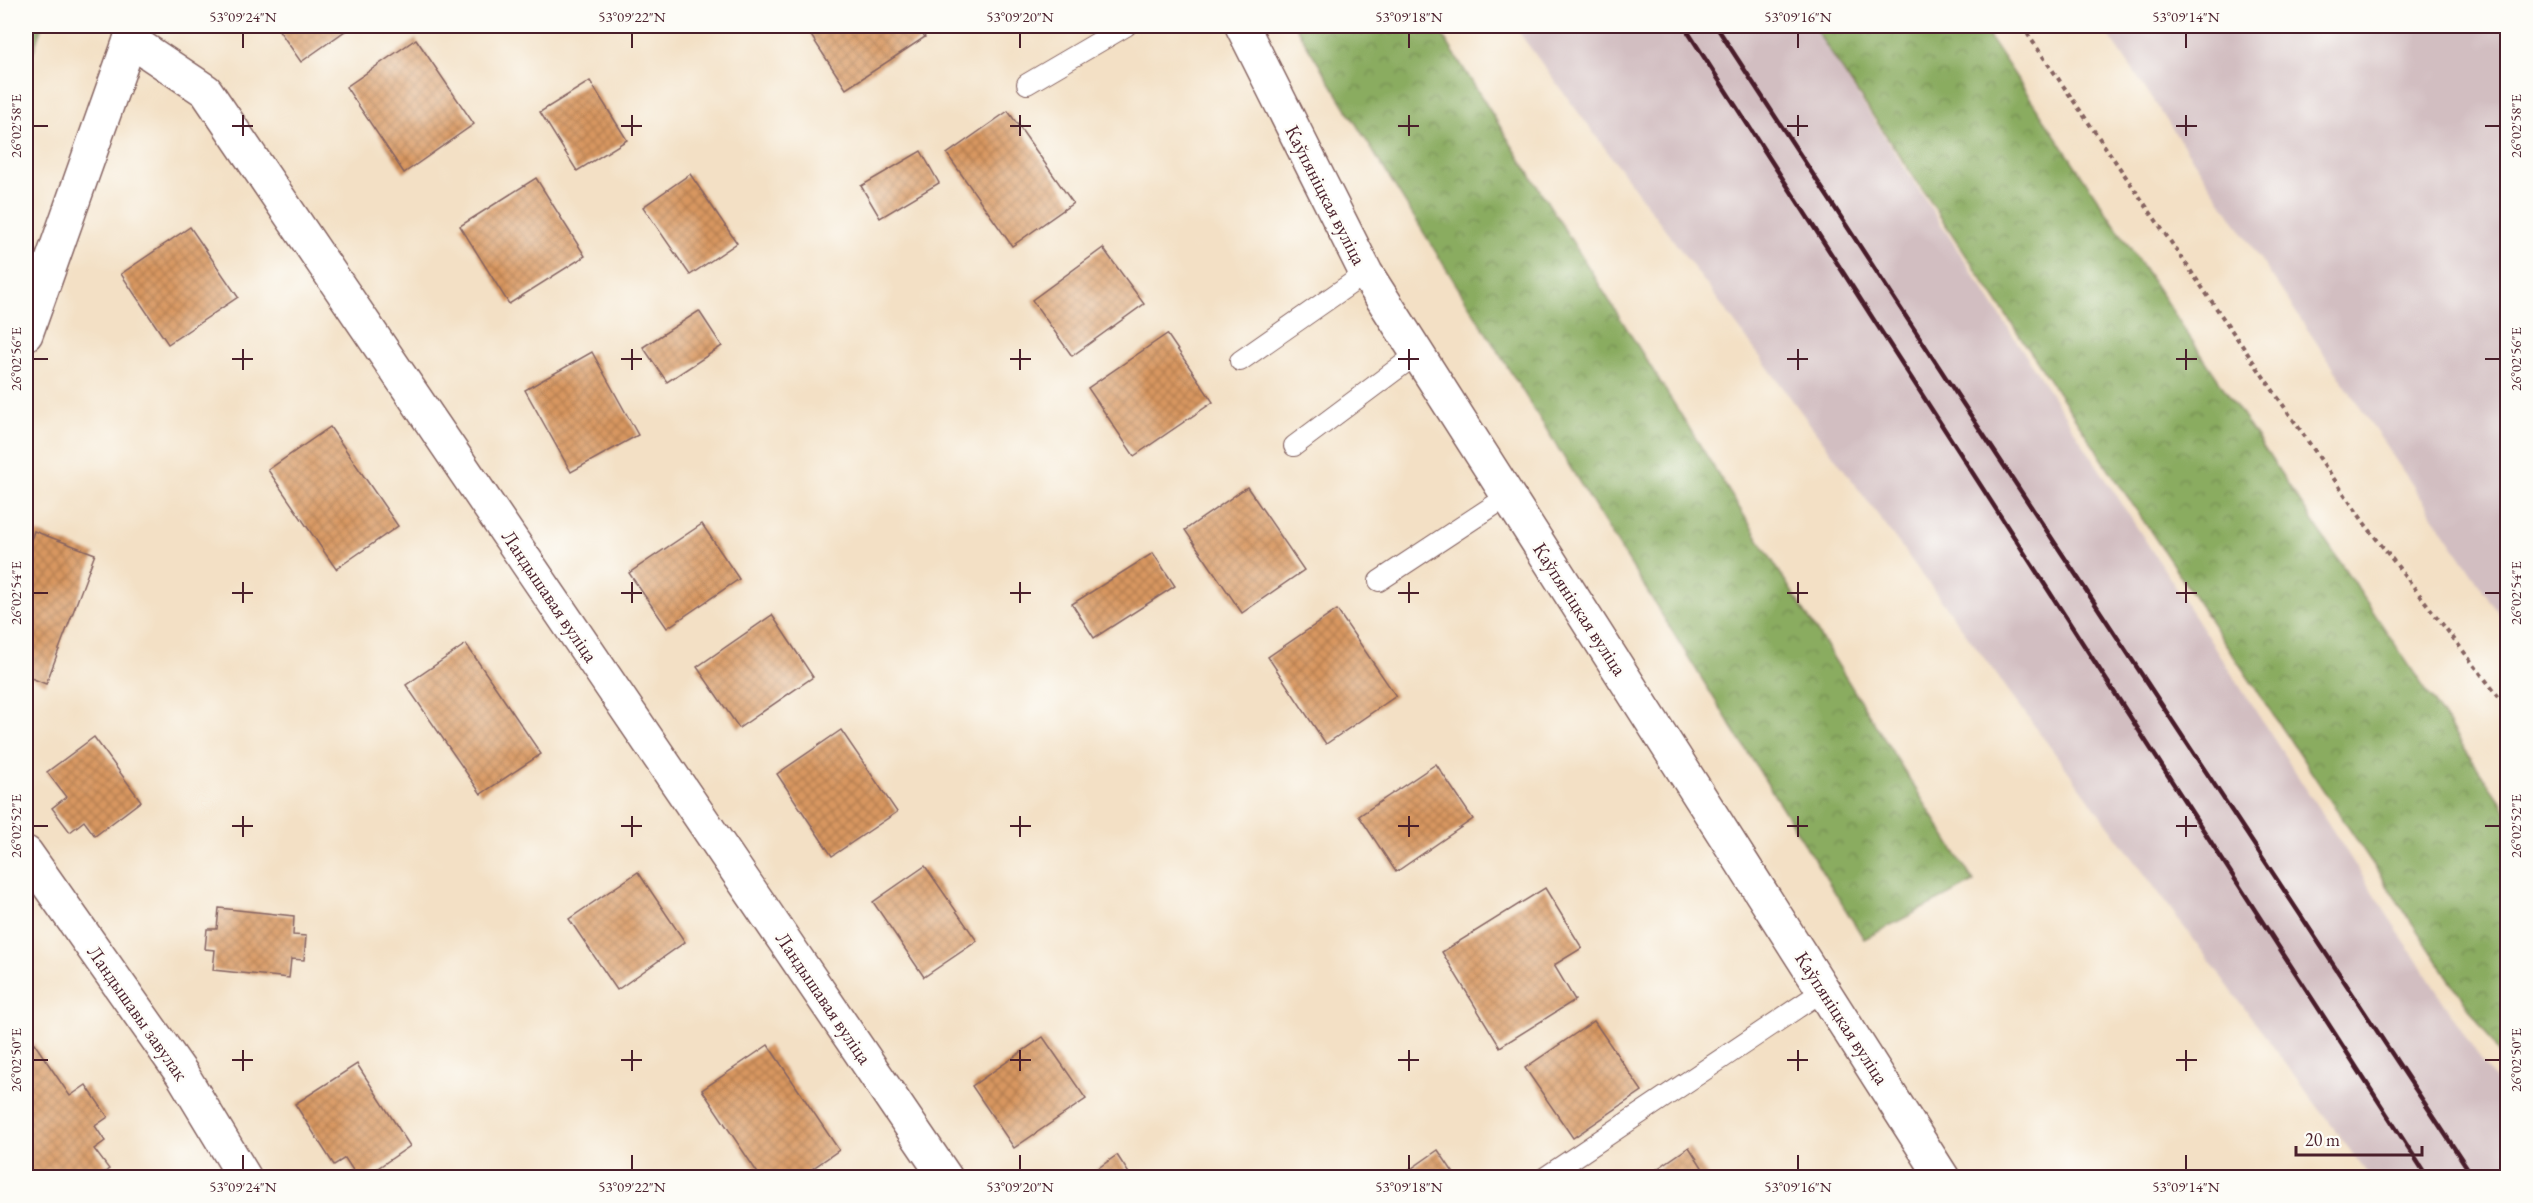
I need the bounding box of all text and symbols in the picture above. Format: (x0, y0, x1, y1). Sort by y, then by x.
text: 53°09'24"N (209, 7, 277, 26)
text: 53°09'22"N (598, 7, 666, 26)
text: 53°09'20"N (986, 7, 1054, 26)
text: 53°09'18"N (1375, 7, 1443, 26)
text: 53°09'16"N (1764, 7, 1832, 26)
text: 53°09'14"N (2152, 7, 2220, 26)
text: 26°02'58"E (6, 93, 25, 158)
text: 26°02'58"E (2506, 93, 2525, 158)
street label: Каўпяніцкая вуліца (1280, 121, 1372, 269)
text: 26°02'56"E (6, 326, 25, 391)
text: 26°02'56"E (2506, 326, 2525, 391)
street label: Ландышавая вуліца (496, 525, 604, 667)
street label: Каўпяніцкая вуліца (1527, 537, 1633, 681)
text: 26°02'54"E (6, 560, 25, 625)
text: 26°02'54"E (2506, 560, 2525, 625)
text: 26°02'52"E (6, 793, 25, 858)
text: 26°02'52"E (2506, 793, 2525, 858)
street label: Ландышавая вуліца (770, 927, 878, 1069)
street label: Ландышавы завулак (82, 940, 195, 1086)
street label: Каўпяніцкая вуліца (1789, 946, 1895, 1090)
text: 26°02'50"E (6, 1027, 25, 1092)
text: 26°02'50"E (2506, 1027, 2525, 1092)
scale bar (2296, 1119, 2422, 1157)
text: 20 m (2305, 1128, 2340, 1151)
text: 53°09'24"N (209, 1177, 277, 1196)
text: 53°09'22"N (598, 1177, 666, 1196)
text: 53°09'20"N (986, 1177, 1054, 1196)
text: 53°09'18"N (1375, 1177, 1443, 1196)
text: 53°09'16"N (1764, 1177, 1832, 1196)
text: 53°09'14"N (2152, 1177, 2220, 1196)

